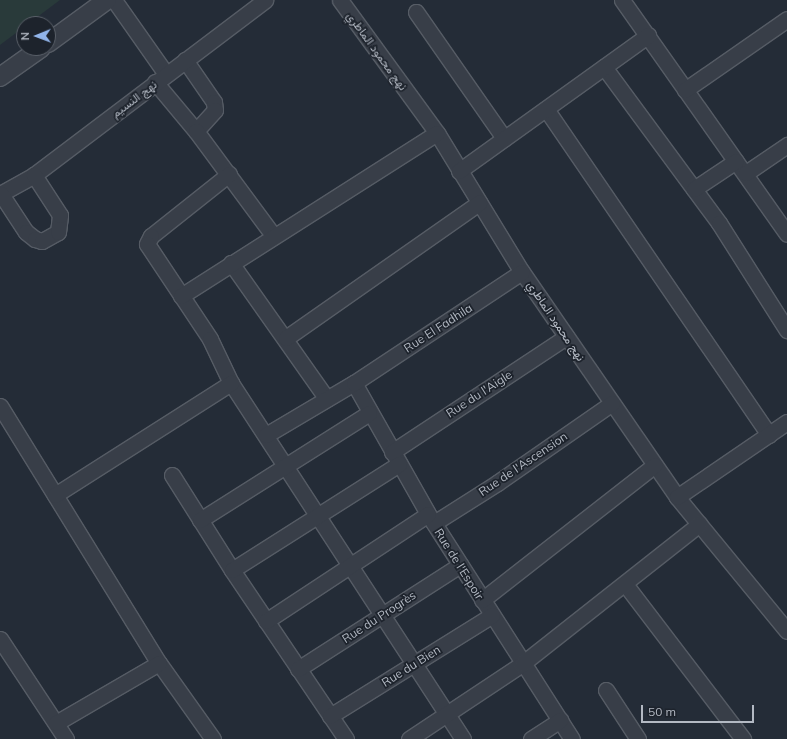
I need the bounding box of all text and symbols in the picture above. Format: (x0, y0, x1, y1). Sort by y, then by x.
street label: نهج محمود الماطري (344, 9, 410, 93)
north arrow (16, 16, 56, 56)
text: N (18, 32, 32, 40)
street label: نهج النسيم (108, 77, 160, 121)
street label: نهج محمود الماطري (524, 278, 588, 364)
street label: Rue El Fadhila (401, 301, 475, 355)
street label: Rue du l'Aigle (443, 367, 515, 421)
street label: Rue de l'Ascension (476, 429, 570, 499)
street label: Rue de l'Espoir (431, 526, 487, 602)
street label: Rue du Progrès (339, 588, 419, 646)
street label: Rue du Bien (379, 642, 443, 690)
scale bar (643, 697, 756, 723)
text: 50 m (648, 704, 676, 719)

